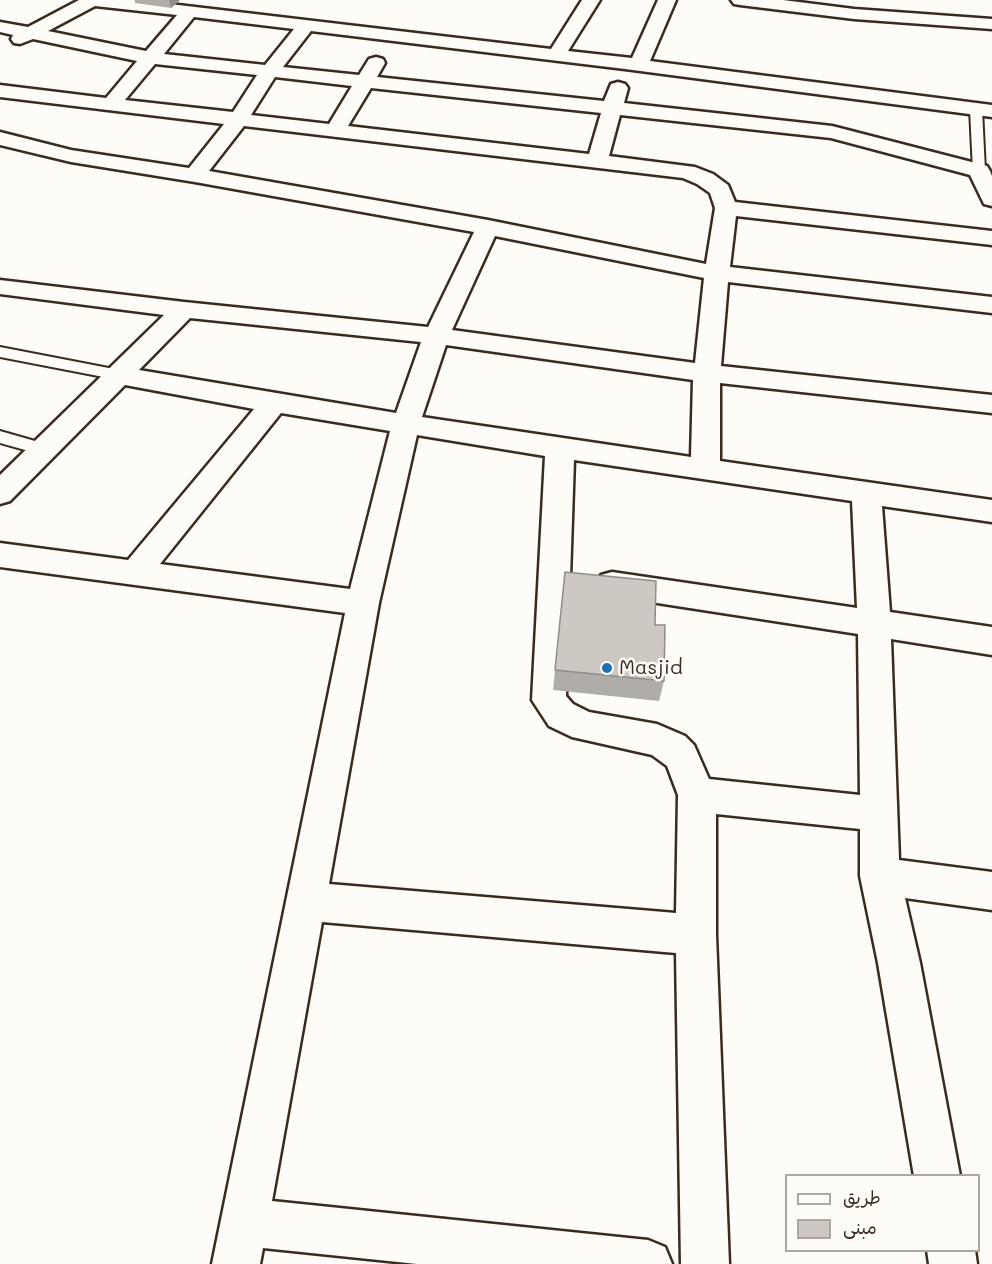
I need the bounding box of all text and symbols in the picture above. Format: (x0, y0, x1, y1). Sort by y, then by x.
place label: Masjid (619, 656, 683, 680)
marker: Masjid (600, 661, 614, 675)
legend (785, 1174, 980, 1252)
text: طريق (843, 1185, 881, 1209)
text: مبنى (843, 1215, 877, 1239)

